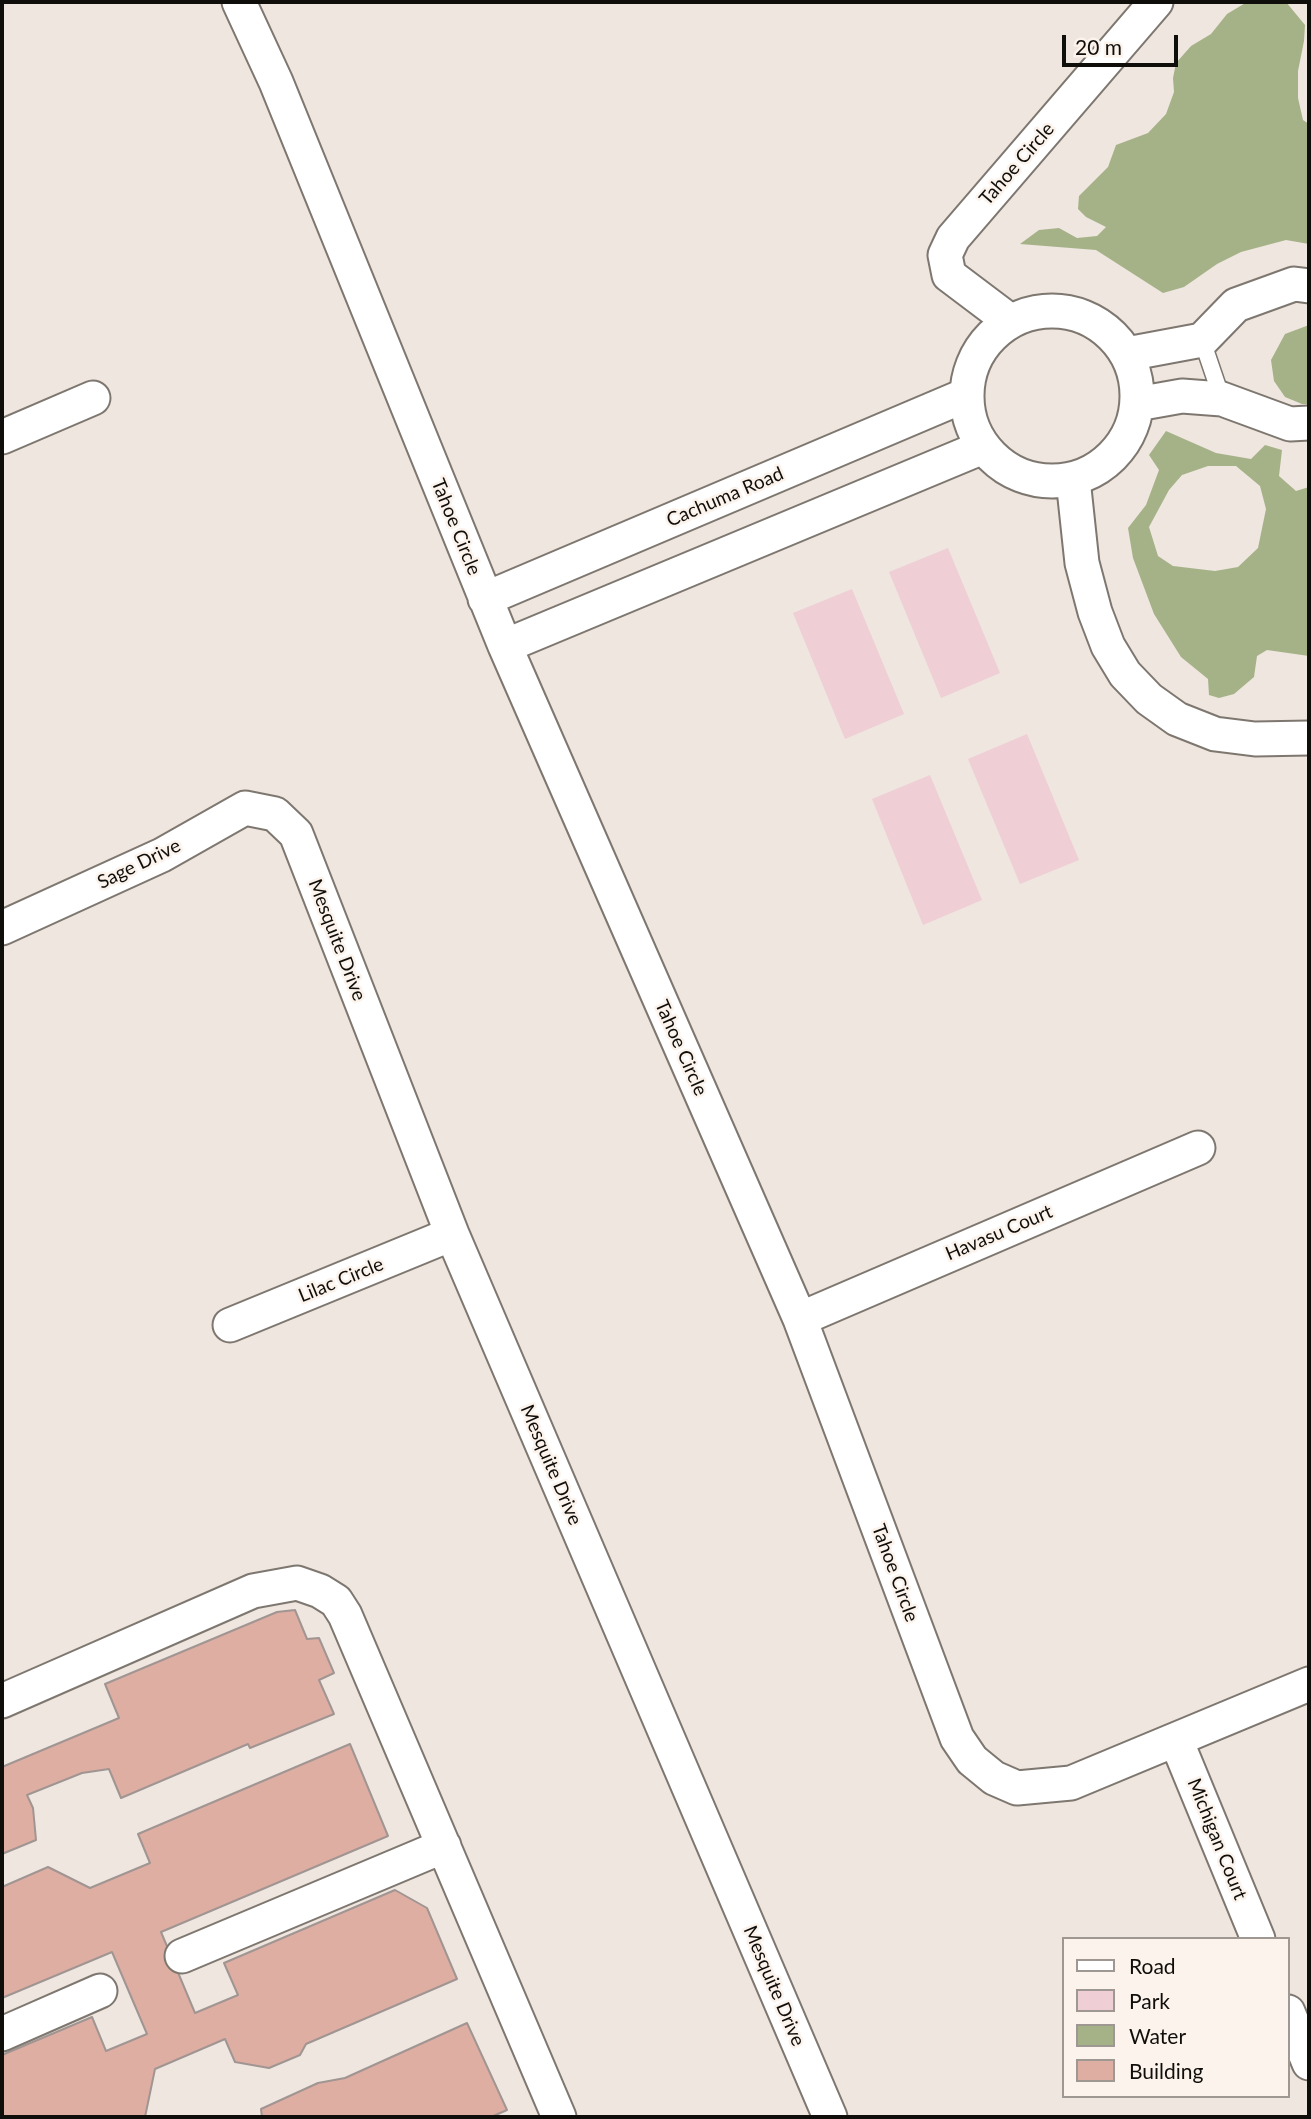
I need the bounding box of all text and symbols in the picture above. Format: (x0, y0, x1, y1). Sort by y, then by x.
scale bar (1066, 21, 1182, 65)
text: 20 m (1075, 34, 1122, 59)
street label: Tahoe Circle (975, 118, 1059, 210)
street label: Cachuma Road (663, 462, 787, 532)
street label: Tahoe Circle (426, 475, 486, 579)
street label: Sage Drive (94, 834, 184, 894)
street label: Mesquite Drive (303, 876, 371, 1004)
street label: Tahoe Circle (650, 997, 712, 1099)
street label: Havasu Court (942, 1200, 1056, 1266)
street label: Lilac Circle (295, 1253, 387, 1307)
street label: Mesquite Drive (515, 1401, 587, 1529)
street label: Tahoe Circle (867, 1521, 923, 1625)
street label: Michigan Court (1182, 1775, 1252, 1903)
street label: Mesquite Drive (738, 1922, 810, 2050)
legend (1062, 1937, 1290, 2098)
text: Road (1129, 1953, 1176, 1978)
text: Park (1129, 1988, 1170, 2013)
text: Water (1129, 2023, 1186, 2048)
text: Building (1129, 2058, 1204, 2083)

